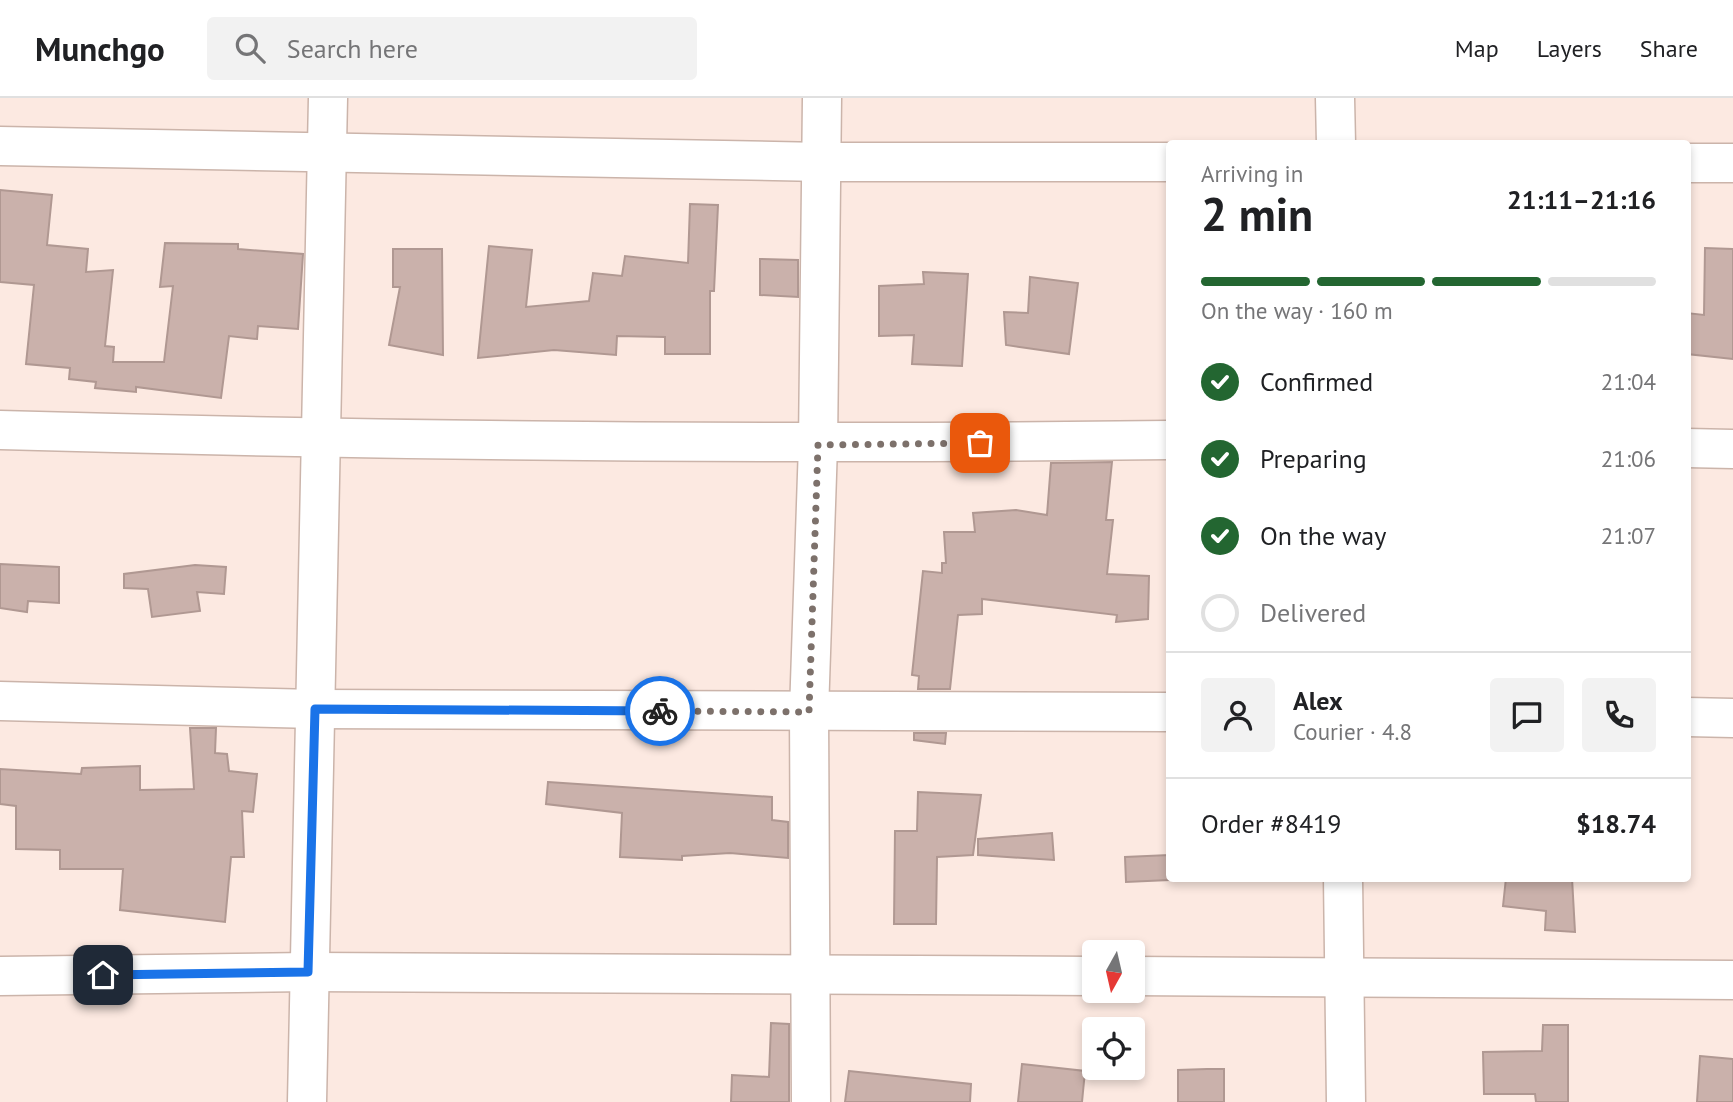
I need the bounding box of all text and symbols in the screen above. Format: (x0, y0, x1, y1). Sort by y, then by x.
search box (207, 17, 697, 80)
text: Munchgo (35, 27, 165, 70)
icon: search (231, 29, 269, 67)
text: Search here (287, 32, 418, 65)
text: Map (1455, 33, 1499, 64)
text: Layers (1537, 33, 1602, 64)
text: Share (1640, 33, 1698, 64)
text: Arriving in (1201, 159, 1303, 188)
text: 21:11–21:16 (1507, 183, 1656, 216)
text: 2 min (1201, 184, 1313, 244)
text: On the way · 160 m (1201, 296, 1393, 325)
icon: check (1201, 363, 1239, 401)
text: Confirmed (1260, 365, 1373, 398)
text: 21:04 (1601, 367, 1656, 396)
pin (950, 413, 1010, 473)
icon: bag (961, 424, 999, 462)
icon: check (1201, 440, 1239, 478)
text: Preparing (1260, 442, 1367, 475)
text: 21:06 (1601, 444, 1656, 473)
icon: check (1201, 517, 1239, 555)
text: On the way (1260, 519, 1386, 552)
text: 21:07 (1601, 521, 1656, 550)
text: Delivered (1260, 596, 1366, 629)
courier (625, 676, 695, 746)
button: person (1201, 678, 1275, 752)
button: chat (1490, 678, 1564, 752)
button: phone (1582, 678, 1656, 752)
text: Alex (1293, 684, 1343, 717)
icon: bike (641, 692, 679, 730)
text: Courier · 4.8 (1293, 717, 1412, 746)
text: Order #8419 (1201, 807, 1341, 840)
text: $18.74 (1576, 807, 1656, 840)
north arrow (1082, 940, 1144, 1003)
map controls (1082, 940, 1145, 1080)
pin (73, 945, 133, 1005)
icon: home (84, 956, 122, 994)
button: locate (1082, 1017, 1145, 1080)

